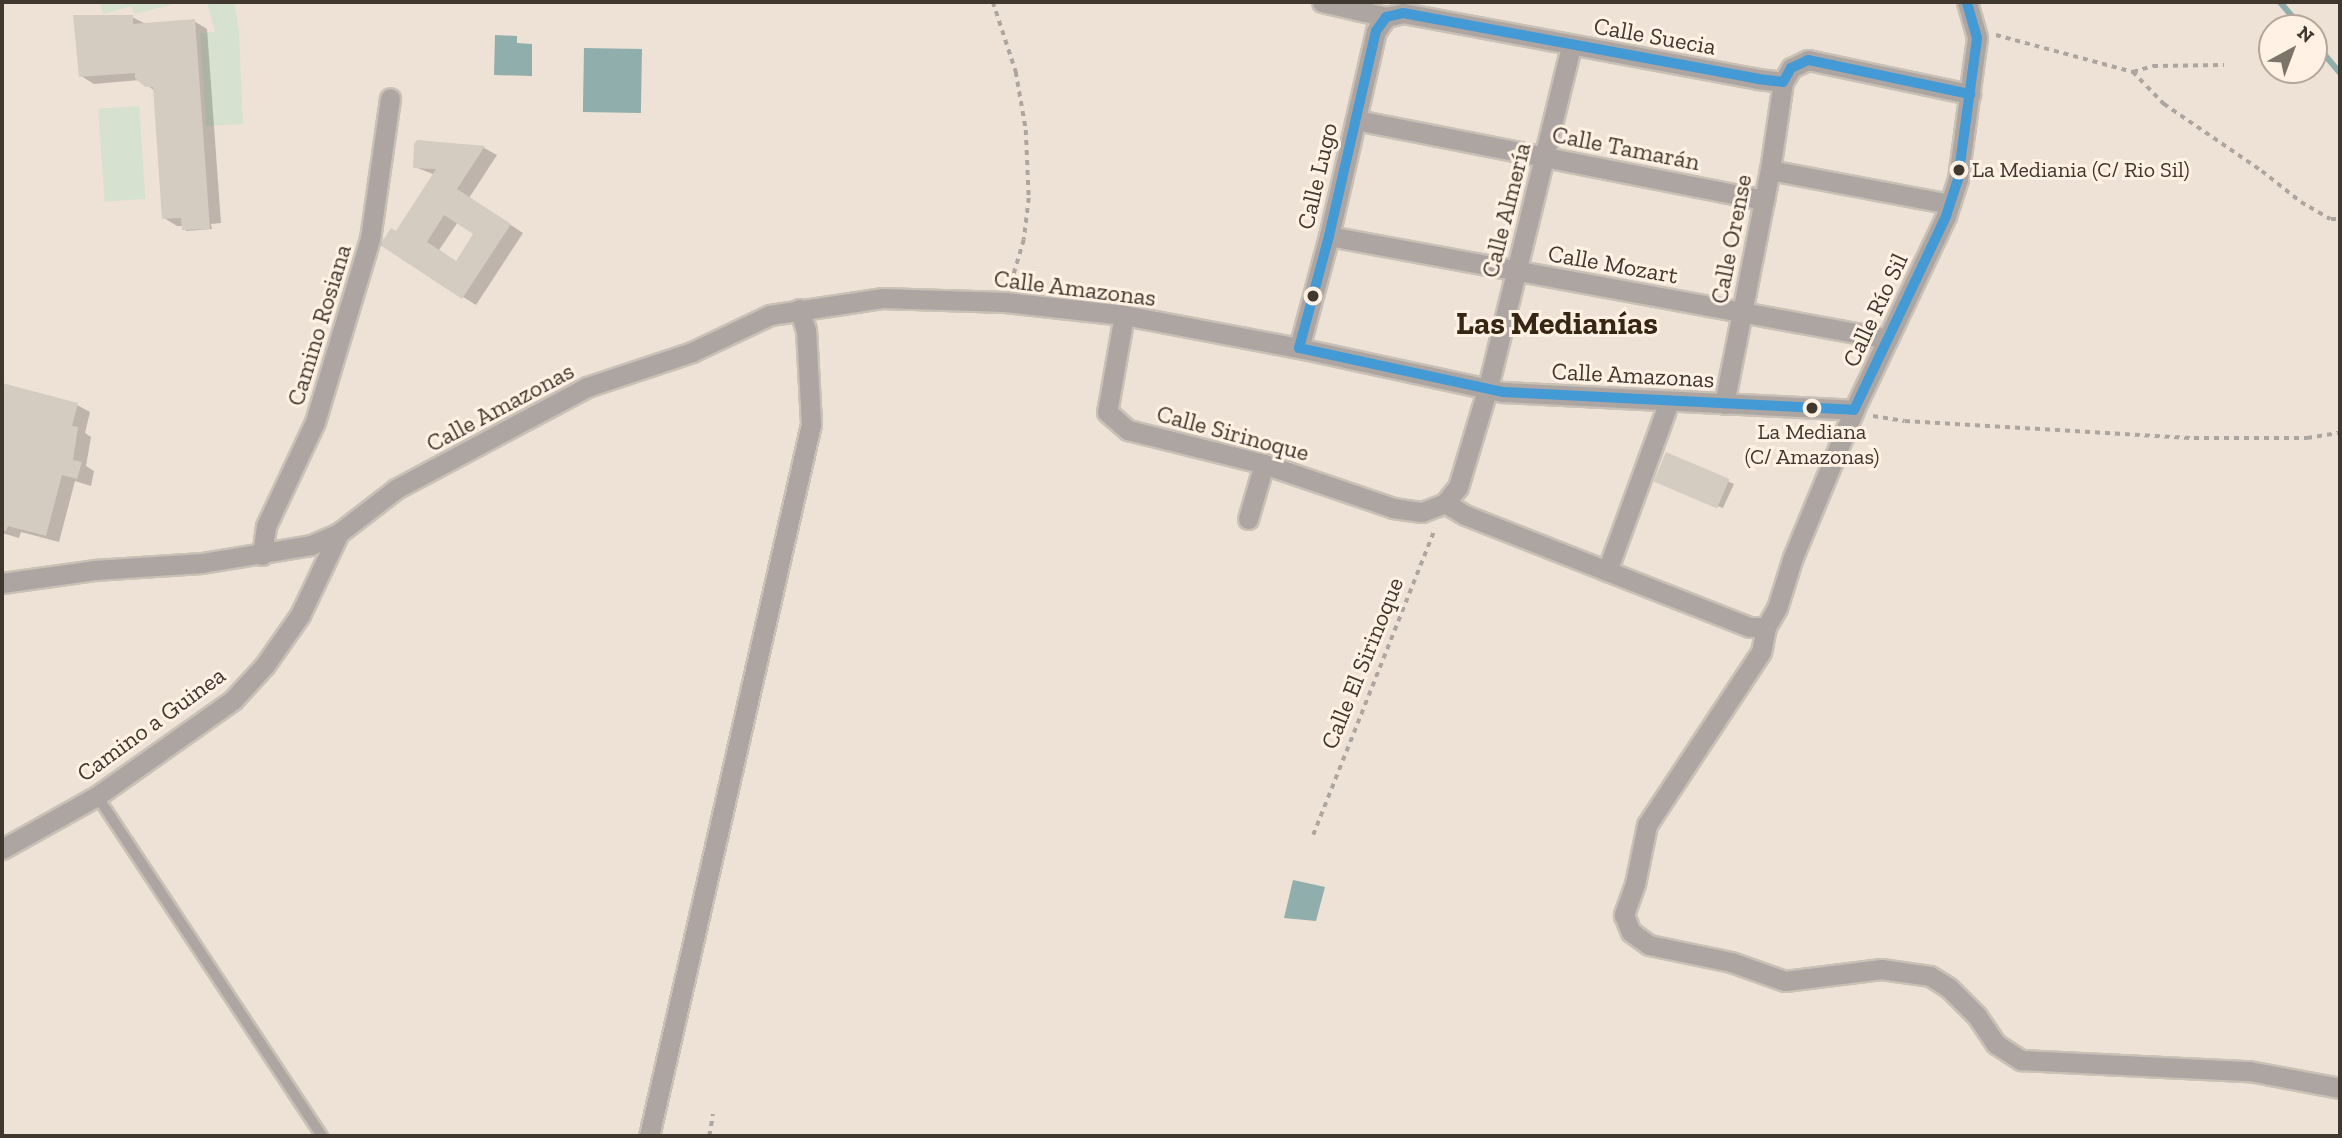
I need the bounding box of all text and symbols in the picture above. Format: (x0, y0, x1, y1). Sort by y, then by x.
street label: Calle Suecia (1592, 11, 1718, 61)
north arrow (2258, 14, 2328, 84)
text: N (2293, 21, 2319, 48)
street label: Calle Lugo (1291, 120, 1343, 232)
street label: Calle Tamarán (1550, 120, 1702, 176)
street label: Calle Almería (1475, 139, 1537, 281)
place label: La Mediania (C/ Rio Sil) (1972, 157, 2189, 183)
marker: La Mediania (C/ Rio Sil) (1952, 163, 1966, 177)
street label: Calle Orense (1704, 172, 1758, 306)
street label: Calle Mozart (1546, 238, 1680, 290)
street label: Camino Rosiana (281, 241, 357, 409)
street label: Calle Río Sil (1836, 249, 1914, 371)
street label: Calle Amazonas (992, 264, 1158, 312)
unlabelled marker (1306, 289, 1320, 303)
district label: Las Medianías (1456, 304, 1658, 342)
street label: Calle Amazonas (421, 356, 579, 458)
street label: Calle Amazonas (1550, 356, 1716, 394)
street label: Calle Sirinoque (1154, 399, 1312, 467)
marker: La Mediana (C/ Amazonas) (1805, 401, 1819, 415)
place label: La Mediana (C/ Amazonas) (1744, 418, 1880, 470)
street label: Calle El Sirinoque (1314, 573, 1410, 753)
street label: Camino a Guinea (71, 660, 231, 788)

